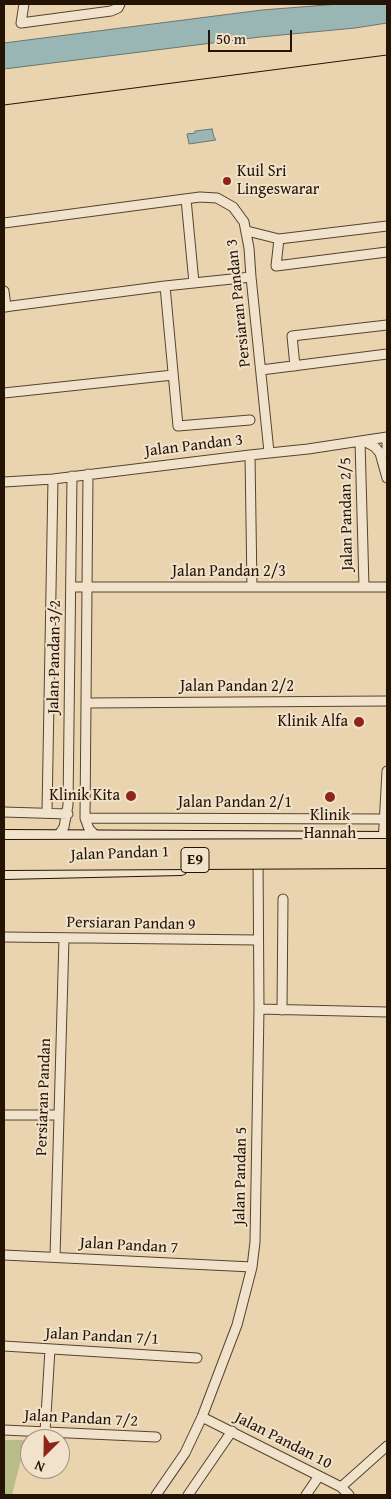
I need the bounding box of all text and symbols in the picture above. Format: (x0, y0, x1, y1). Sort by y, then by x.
scale bar (211, 20, 295, 52)
text: 50 m (216, 28, 246, 49)
place label: Kuil Sri Lingeswarar (237, 162, 319, 200)
marker: Kuil Sri Lingeswarar (221, 175, 233, 187)
street label: Persiaran Pandan 3 (223, 238, 255, 368)
street label: Jalan Pandan 3 (144, 430, 244, 462)
street label: Jalan Pandan 2/5 (336, 457, 358, 571)
street label: Jalan Pandan 2/3 (172, 562, 286, 582)
street label: Jalan Pandan 3/2 (44, 600, 66, 714)
street label: Jalan Pandan 2/2 (180, 677, 294, 697)
place label: Klinik Alfa (278, 712, 348, 732)
marker: Klinik Alfa (352, 715, 366, 729)
place label: Klinik Kita (49, 786, 120, 806)
marker: Klinik Kita (124, 789, 138, 803)
marker: Klinik Hannah (323, 790, 337, 804)
street label: Jalan Pandan 2/1 (178, 793, 292, 813)
place label: Klinik Hannah (304, 806, 356, 844)
street label: Jalan Pandan 1 (70, 843, 170, 865)
road number: E9 (181, 848, 209, 872)
street label: Persiaran Pandan 9 (66, 913, 196, 935)
street label: Persiaran Pandan (32, 1038, 56, 1156)
street label: Jalan Pandan 5 (231, 1127, 251, 1225)
street label: Jalan Pandan 7 (79, 1234, 179, 1258)
street label: Jalan Pandan 7/1 (45, 1324, 159, 1350)
street label: Jalan Pandan 7/2 (24, 1406, 138, 1432)
street label: Jalan Pandan 10 (231, 1408, 335, 1474)
north arrow (20, 1429, 70, 1479)
text: N (31, 1456, 48, 1478)

